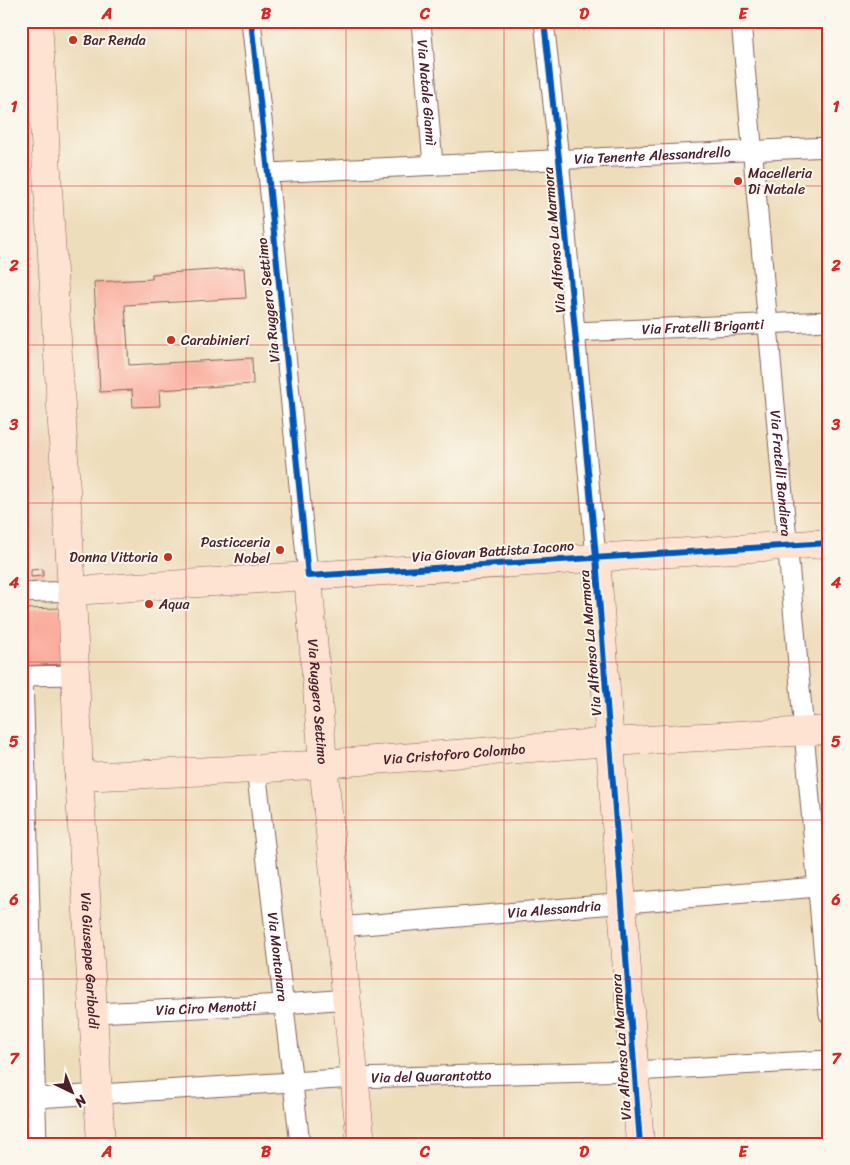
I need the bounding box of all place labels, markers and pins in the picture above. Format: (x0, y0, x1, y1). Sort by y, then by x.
place label: Bar Renda (83, 28, 146, 53)
marker: Bar Renda (67, 34, 79, 46)
place label: Macelleria Di Natale (748, 161, 813, 202)
marker: Macelleria Di Natale (732, 175, 744, 187)
place label: Carabinieri (181, 328, 250, 353)
marker: Carabinieri (165, 334, 177, 346)
place label: Pasticceria Nobel (201, 530, 271, 571)
marker: Pasticceria Nobel (274, 544, 286, 556)
place label: Donna Vittoria (69, 545, 158, 570)
marker: Donna Vittoria (162, 551, 174, 563)
place label: Aqua (158, 592, 191, 617)
marker: Aqua (143, 598, 155, 610)

